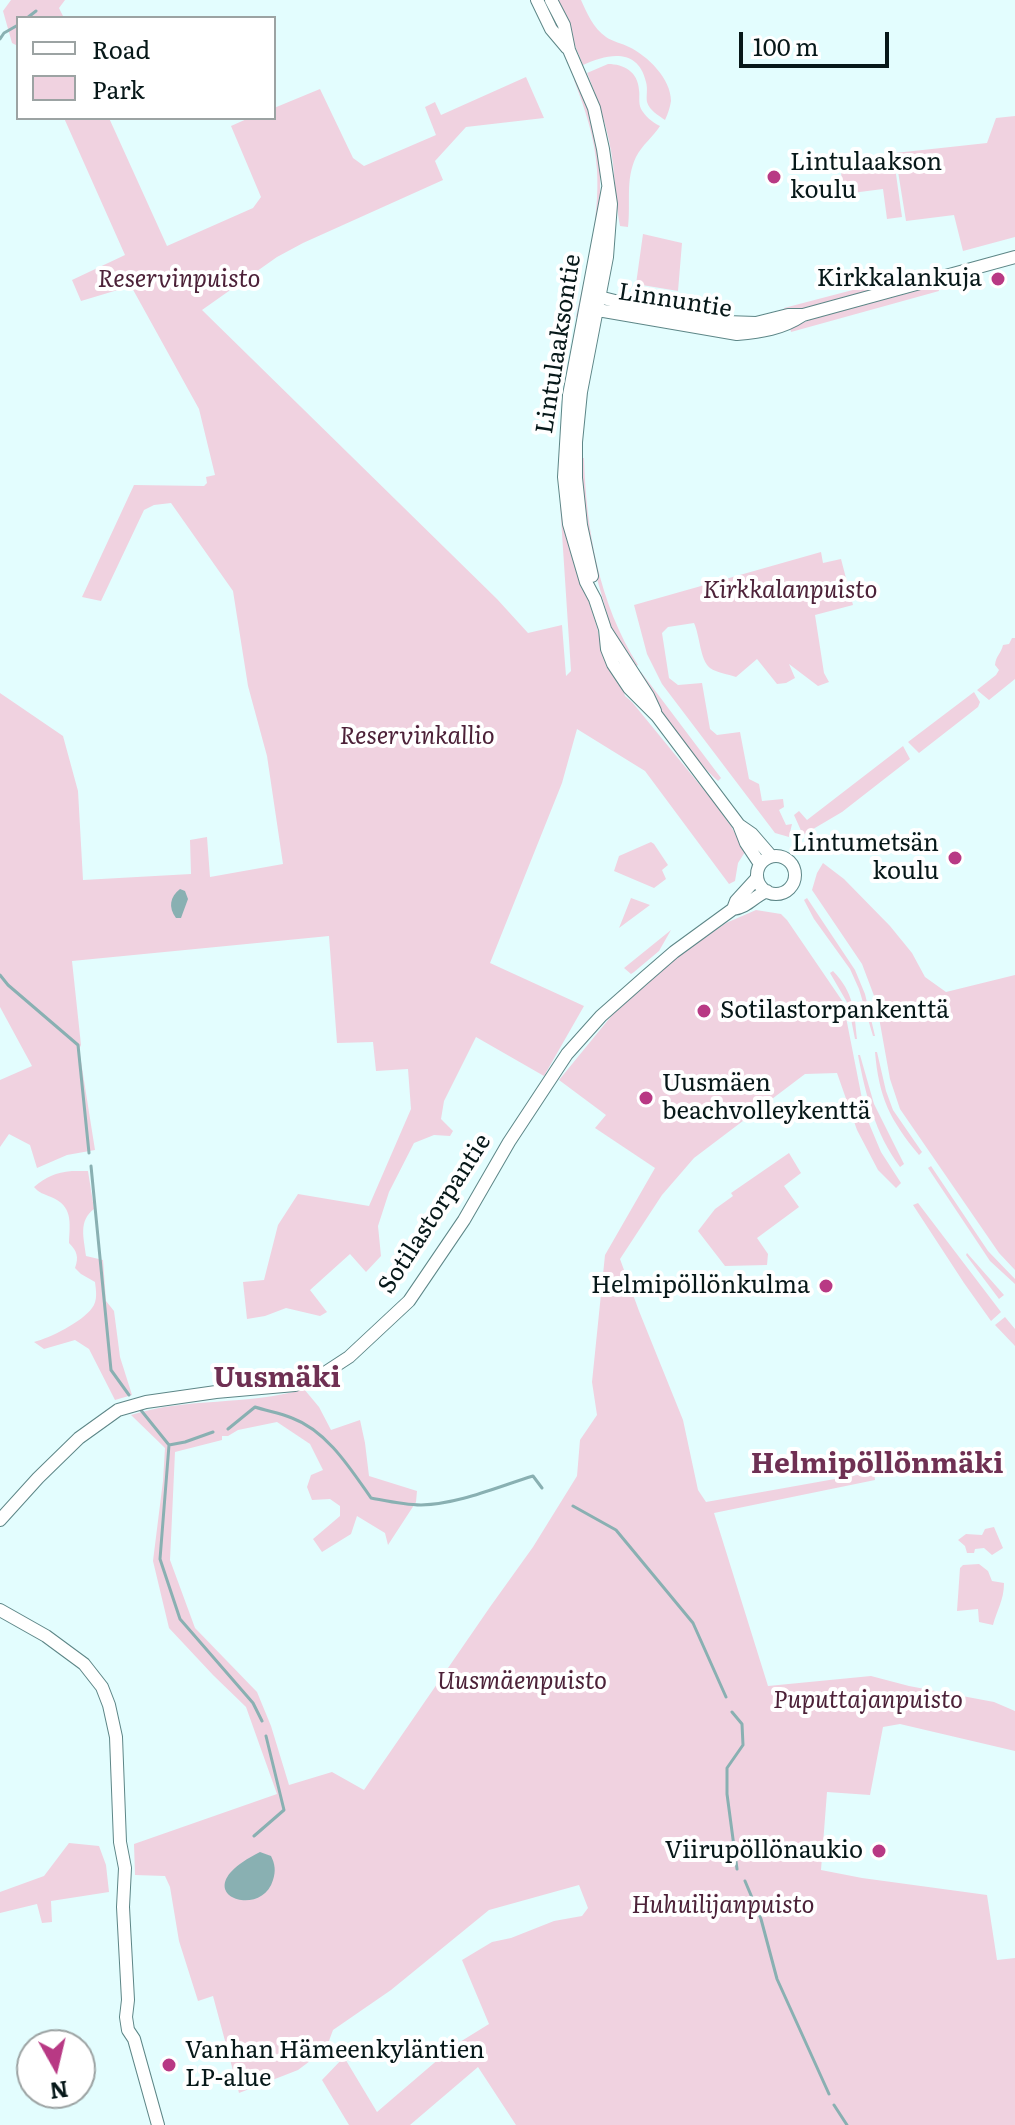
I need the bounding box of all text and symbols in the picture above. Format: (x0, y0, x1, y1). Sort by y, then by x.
legend (16, 16, 276, 120)
scale bar (743, 16, 893, 66)
text: 100 m (753, 28, 819, 63)
text: Road (92, 31, 150, 66)
text: Park (92, 71, 145, 106)
place label: Lintulaakson koulu (790, 149, 942, 205)
marker: Lintulaakson koulu (765, 168, 783, 186)
street label: Lintulaaksontie (531, 252, 587, 436)
place label: Kirkkalankuja (817, 265, 982, 293)
park label: Reservinpuisto (97, 266, 261, 294)
marker: Kirkkalankuja (989, 270, 1007, 288)
street label: Linnuntie (616, 278, 734, 324)
park label: Kirkkalanpuisto (703, 577, 877, 605)
park label: Reservinkallio (339, 723, 495, 751)
place label: Lintumetsän koulu (792, 830, 939, 886)
marker: Lintumetsän koulu (946, 849, 964, 867)
place label: Sotilastorpankenttä (720, 997, 949, 1025)
marker: Sotilastorpankenttä (695, 1002, 713, 1020)
place label: Uusmäen beachvolleykenttä (662, 1070, 871, 1126)
marker: Uusmäen beachvolleykenttä (637, 1089, 655, 1107)
street label: Sotilastorpantie (373, 1129, 497, 1299)
place label: Helmipöllönkulma (591, 1272, 810, 1300)
marker: Helmipöllönkulma (817, 1277, 835, 1295)
district label: Uusmäki (213, 1362, 341, 1396)
district label: Helmipöllönmäki (751, 1448, 1003, 1482)
park label: Uusmäenpuisto (437, 1668, 607, 1696)
park label: Puputtajanpuisto (773, 1687, 963, 1715)
place label: Viirupöllönaukio (665, 1837, 863, 1865)
marker: Viirupöllönaukio (870, 1842, 888, 1860)
park label: Huhuilijanpuisto (632, 1892, 814, 1920)
north arrow (16, 2029, 96, 2109)
place label: Vanhan Hämeenkyläntien LP-alue (185, 2037, 485, 2093)
marker: Vanhan Hämeenkyläntien LP-alue (160, 2056, 178, 2074)
text: N (48, 2074, 71, 2109)

